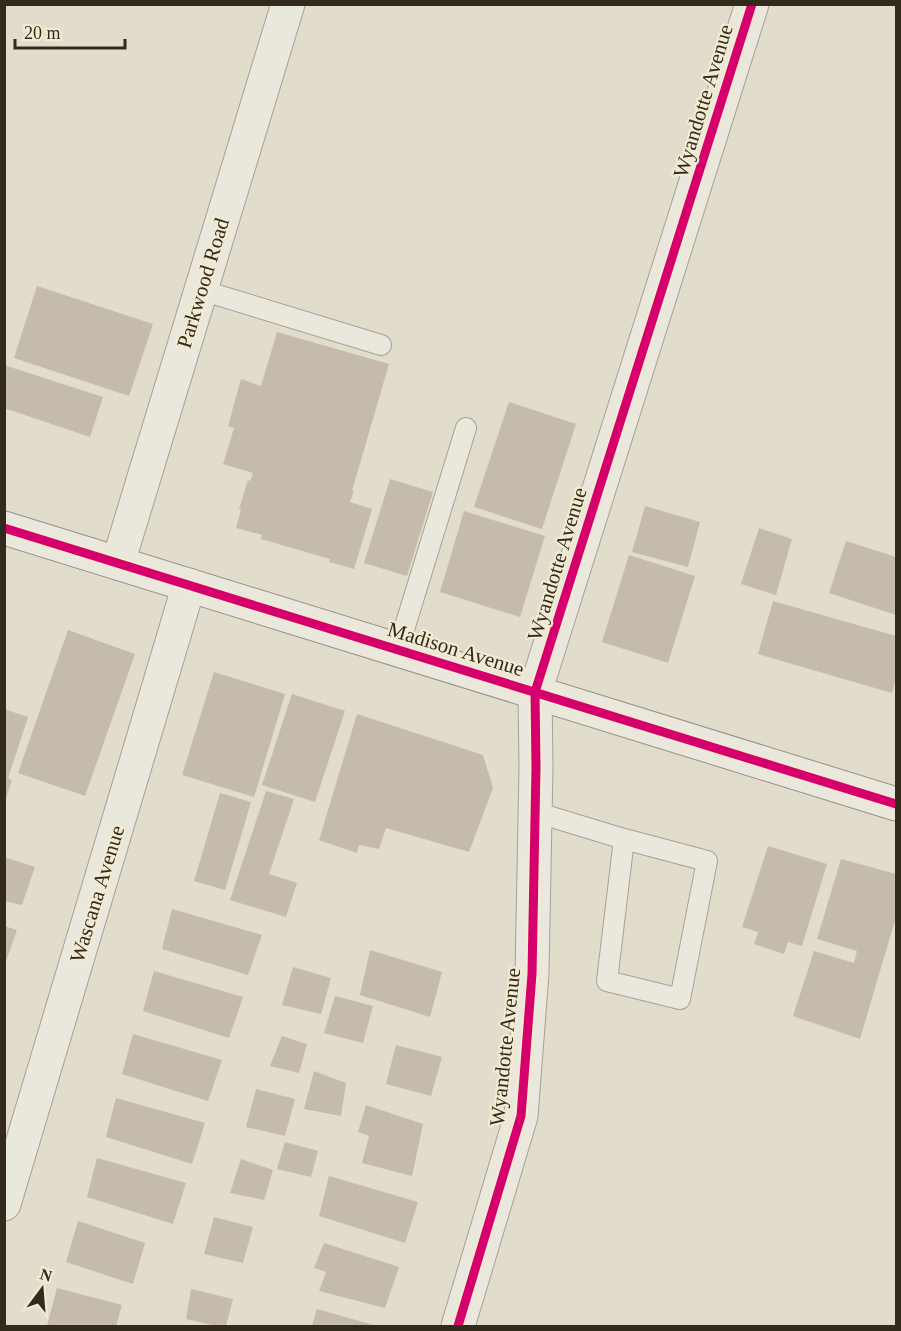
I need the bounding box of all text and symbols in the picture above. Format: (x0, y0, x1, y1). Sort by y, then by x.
scale bar (15, 12, 124, 50)
street label: Wyandotte Avenue (668, 22, 738, 180)
text: 20 m (24, 23, 61, 43)
street label: Parkwood Road (172, 215, 234, 351)
street label: Wyandotte Avenue (522, 485, 592, 643)
street label: Madison Avenue (385, 617, 527, 681)
street label: Wascana Avenue (65, 823, 129, 965)
street label: Wyandotte Avenue (485, 967, 525, 1127)
north arrow (12, 1259, 72, 1319)
text: N (38, 1265, 54, 1285)

